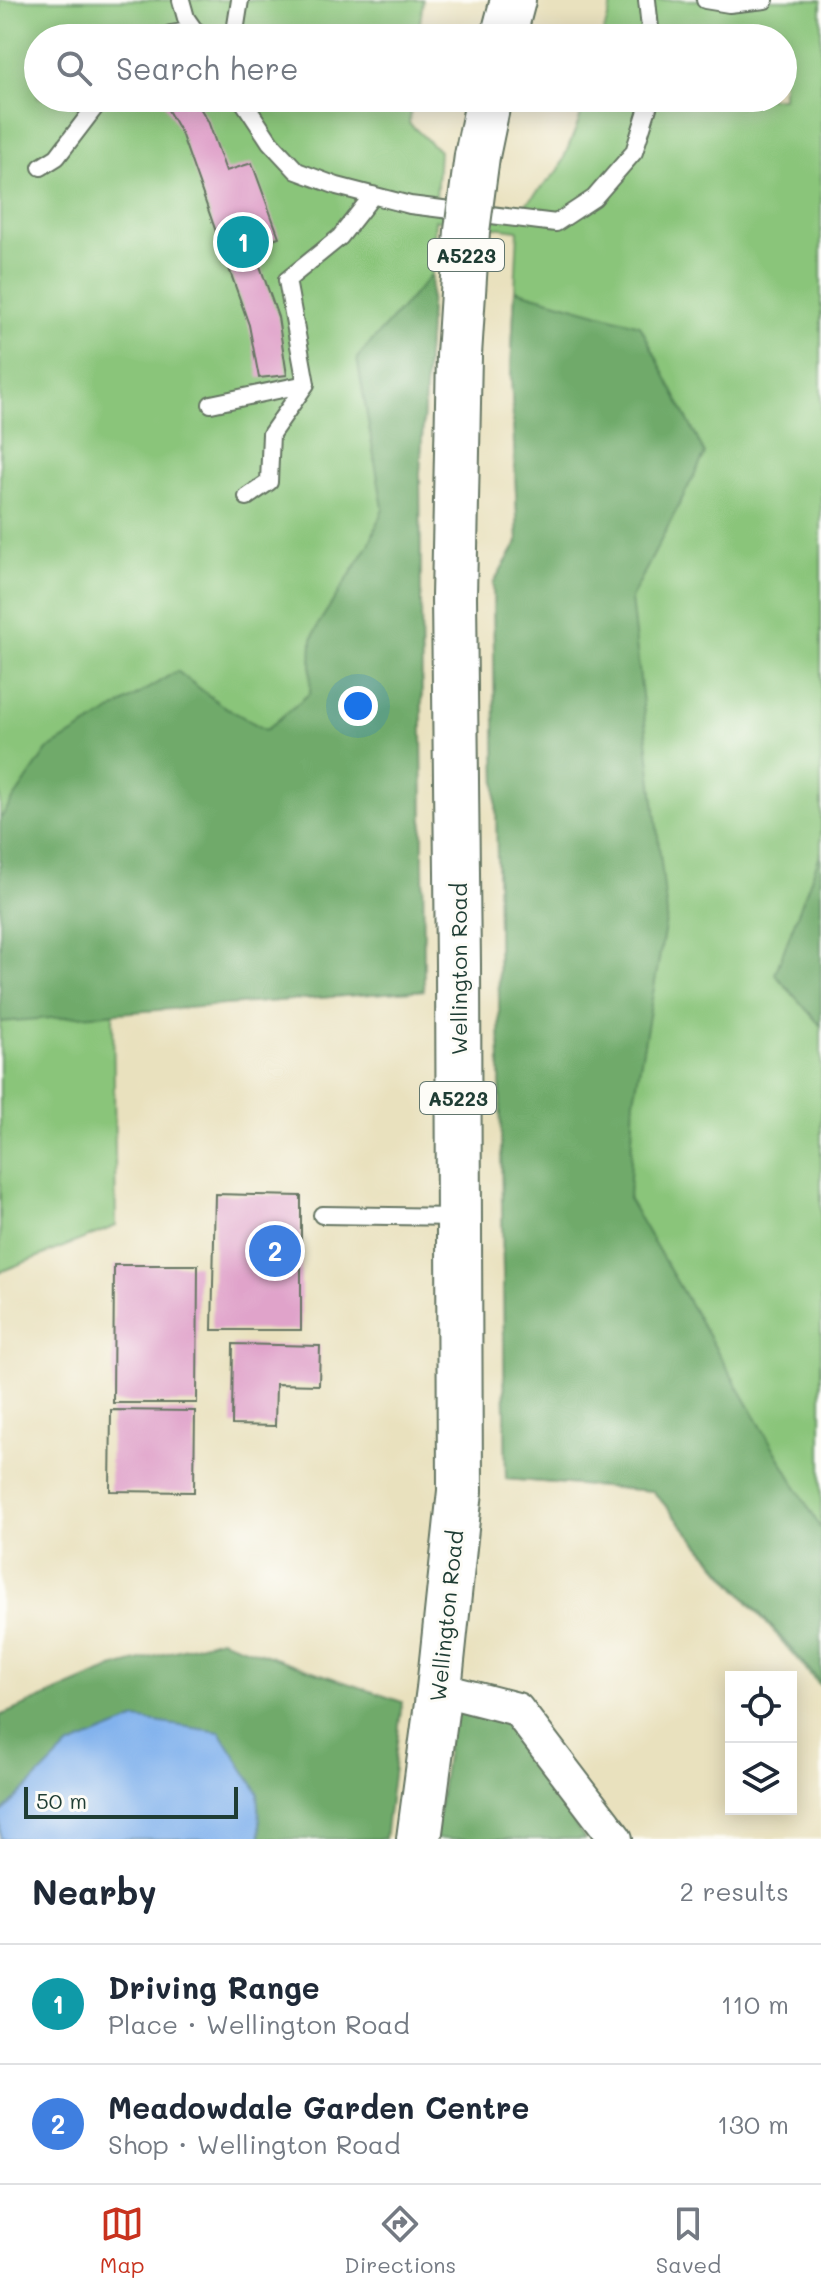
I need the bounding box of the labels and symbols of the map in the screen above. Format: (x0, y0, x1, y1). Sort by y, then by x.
pin: 1 (217, 212, 269, 272)
road number: A5223 (428, 239, 504, 271)
your location (338, 686, 378, 726)
street label: Wellington Road (444, 883, 473, 1055)
road number: A5223 (420, 1082, 496, 1114)
pin: 2 (249, 1221, 301, 1281)
street label: Wellington Road (423, 1529, 469, 1703)
scale bar (24, 1783, 238, 1819)

